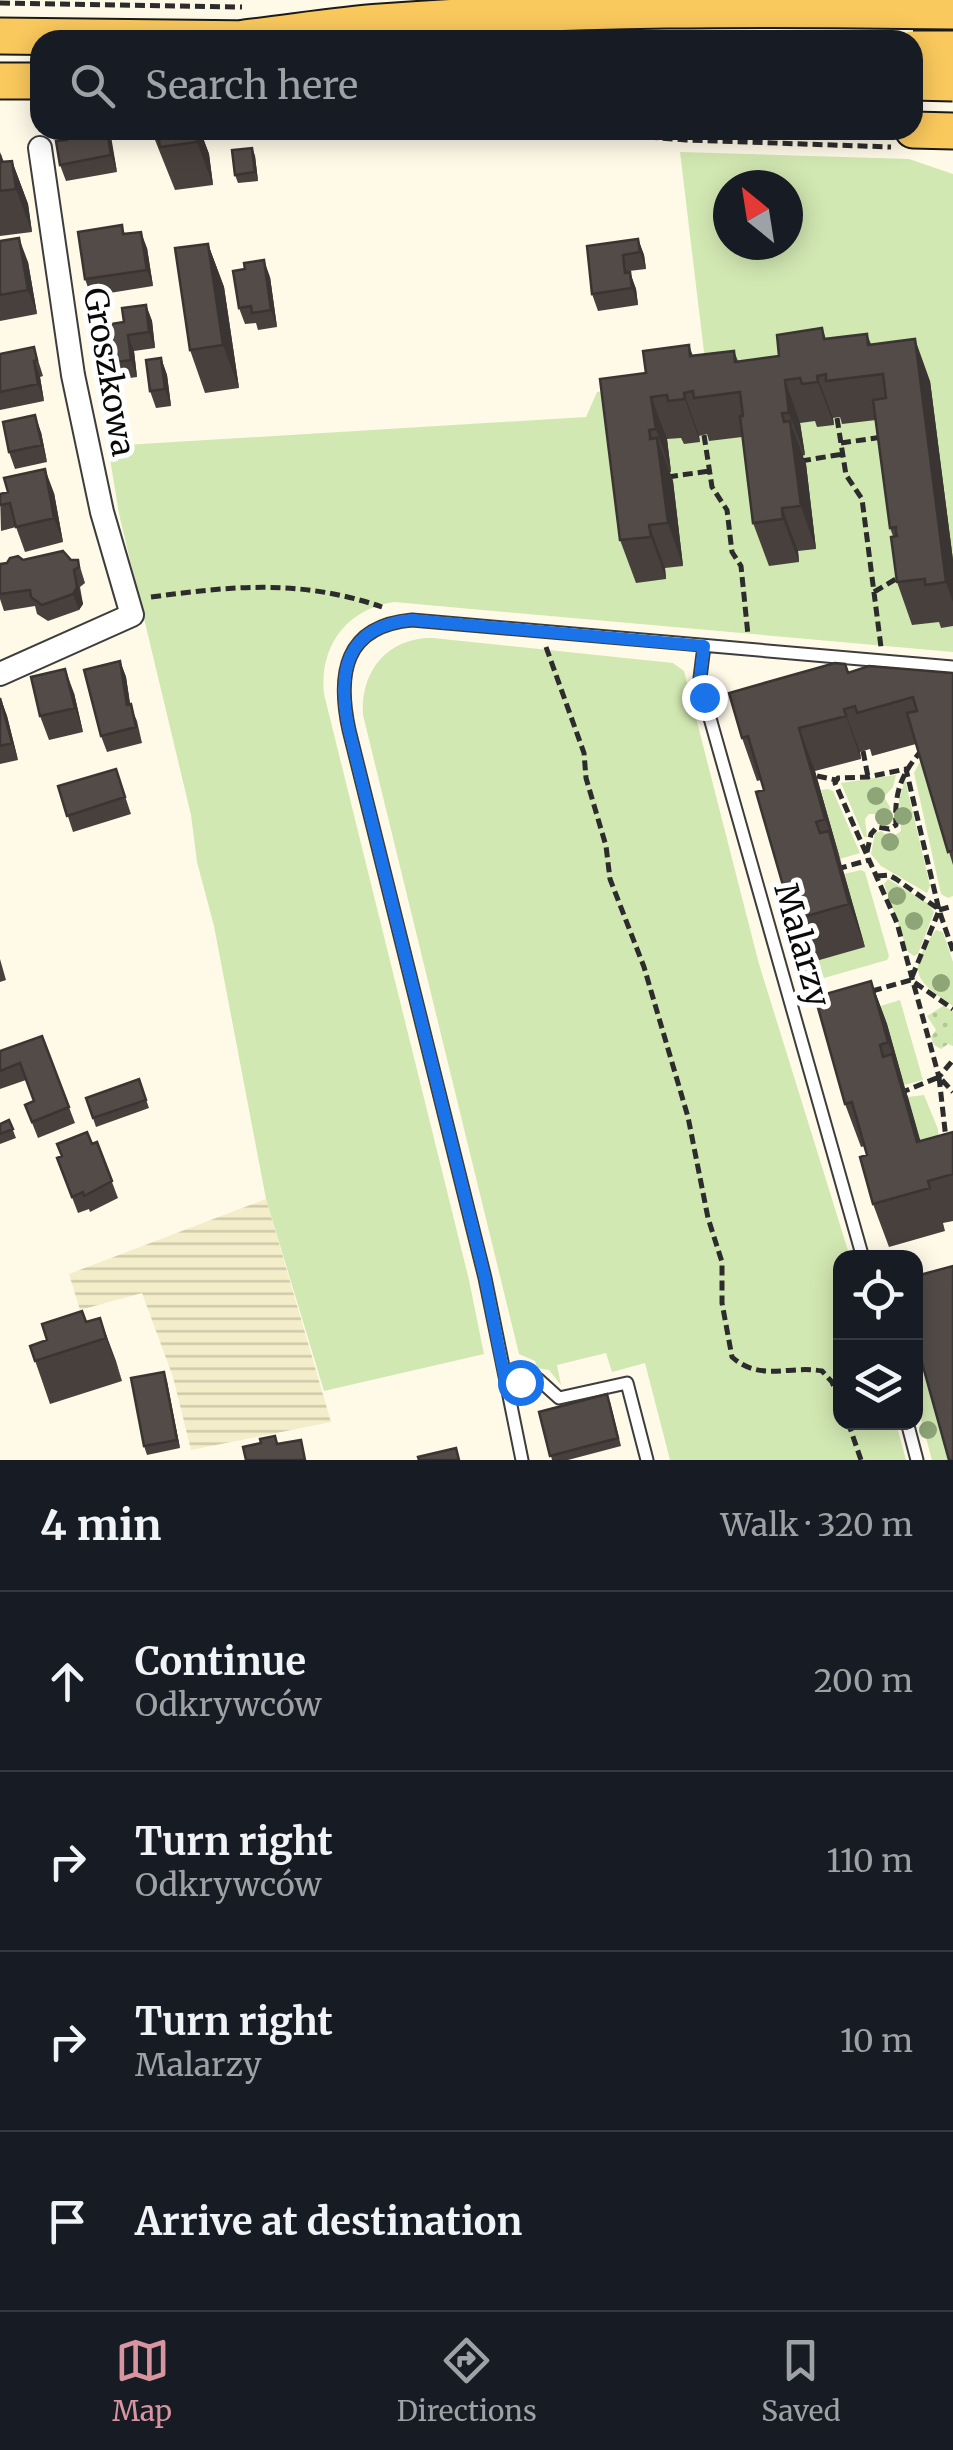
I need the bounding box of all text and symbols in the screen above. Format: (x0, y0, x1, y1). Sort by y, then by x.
search box (30, 30, 923, 140)
icon: search (65, 58, 120, 113)
text: Search here (145, 62, 358, 109)
north arrow (713, 170, 803, 260)
street label: Groszkowa (75, 285, 143, 459)
route end (682, 675, 728, 721)
street label: Malarzy (765, 879, 839, 1012)
map controls (833, 1250, 923, 1430)
button: locate (833, 1250, 923, 1340)
button: layers (833, 1340, 923, 1430)
route start (498, 1360, 544, 1406)
text: 4 min (40, 1499, 162, 1551)
text: Walk · 320 m (720, 1505, 913, 1545)
text: Continue (135, 1638, 306, 1685)
icon: ahead (40, 1654, 95, 1709)
text: 200 m (814, 1661, 913, 1701)
text: Odkrywców (135, 1685, 322, 1725)
text: Turn right (135, 1818, 333, 1865)
icon: right (40, 1834, 95, 1889)
text: 110 m (826, 1841, 913, 1881)
text: Odkrywców (135, 1865, 322, 1905)
text: Turn right (135, 1998, 333, 2045)
icon: right (40, 2014, 95, 2069)
text: 10 m (840, 2021, 913, 2061)
text: Malarzy (135, 2045, 262, 2085)
icon: arrive (40, 2194, 95, 2249)
text: Arrive at destination (135, 2198, 522, 2245)
tab: Map (112, 2333, 172, 2429)
tab: Directions (397, 2333, 537, 2429)
tab: Saved (761, 2333, 841, 2429)

